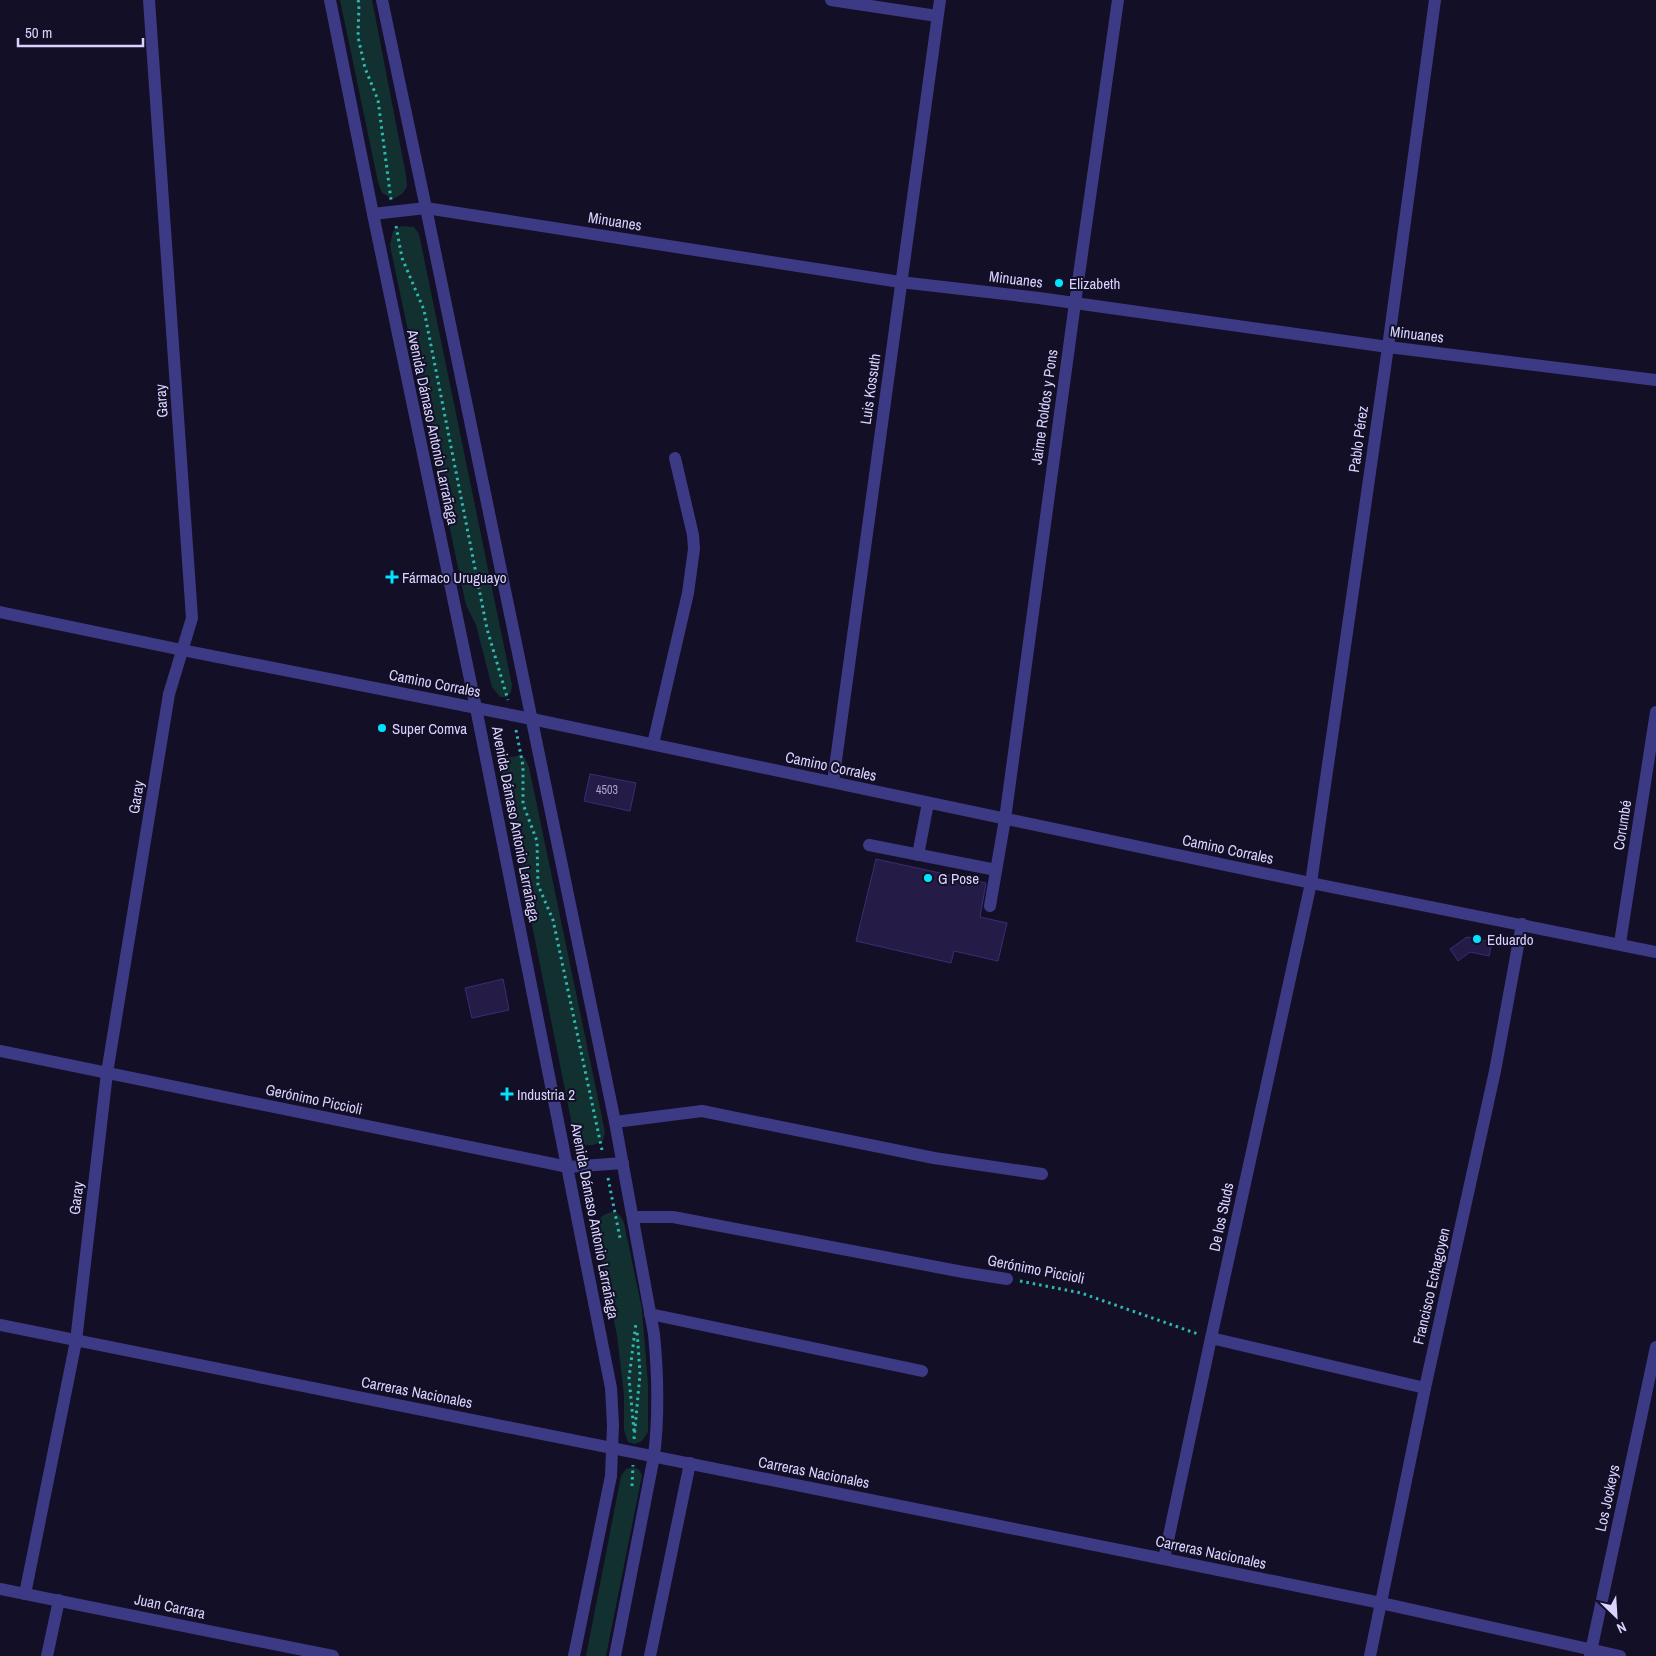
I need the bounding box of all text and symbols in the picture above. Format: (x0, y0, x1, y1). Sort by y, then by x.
scale bar (18, 15, 142, 47)
text: 50 m (25, 22, 52, 43)
street label: Minuanes (587, 206, 643, 236)
street label: Minuanes (988, 265, 1044, 293)
place label: Elizabeth (1069, 273, 1120, 294)
marker: Elizabeth (1053, 277, 1065, 289)
street label: Minuanes (1389, 320, 1445, 348)
street label: Avenida Dámaso Antonio Larrañaga (402, 327, 464, 527)
street label: Jaime Roldos y Pons (1026, 348, 1062, 466)
street label: Luis Kossuth (855, 352, 885, 426)
street label: Garay (149, 383, 173, 418)
street label: Pablo Pérez (1343, 404, 1373, 474)
place label: Fármaco Uruguayo (402, 567, 507, 588)
marker: Fármaco Uruguayo (386, 571, 398, 583)
street label: Camino Corrales (387, 664, 483, 702)
place label: Super Comva (392, 718, 467, 739)
marker: Super Comva (376, 722, 388, 734)
street label: Avenida Dámaso Antonio Larrañaga (487, 723, 545, 924)
street label: Camino Corrales (783, 746, 879, 786)
street label: Garay (123, 778, 149, 815)
house number: 4503 (596, 782, 618, 798)
street label: Corumbé (1608, 798, 1636, 852)
street label: Camino Corrales (1180, 829, 1276, 869)
place label: G Pose (938, 868, 979, 889)
marker: G Pose (922, 872, 934, 884)
place label: Eduardo (1487, 929, 1534, 950)
marker: Eduardo (1471, 933, 1483, 945)
street label: Gerónimo Piccioli (264, 1078, 364, 1120)
place label: Industria 2 (517, 1084, 575, 1105)
marker: Industria 2 (501, 1088, 513, 1100)
street label: Avenida Dámaso Antonio Larrañaga (566, 1120, 624, 1321)
street label: Garay (64, 1179, 89, 1216)
street label: De los Studs (1203, 1181, 1239, 1253)
street label: Francisco Echagoyen (1407, 1226, 1455, 1346)
street label: Gerónimo Piccioli (986, 1249, 1086, 1289)
street label: Carreras Nacionales (360, 1371, 474, 1413)
street label: Carreras Nacionales (757, 1451, 871, 1493)
street label: Los Jockeys (1590, 1463, 1624, 1533)
street label: Carreras Nacionales (1154, 1530, 1268, 1574)
street label: Juan Carrara (133, 1588, 207, 1624)
north arrow (1591, 1591, 1641, 1641)
text: N (1614, 1618, 1629, 1638)

